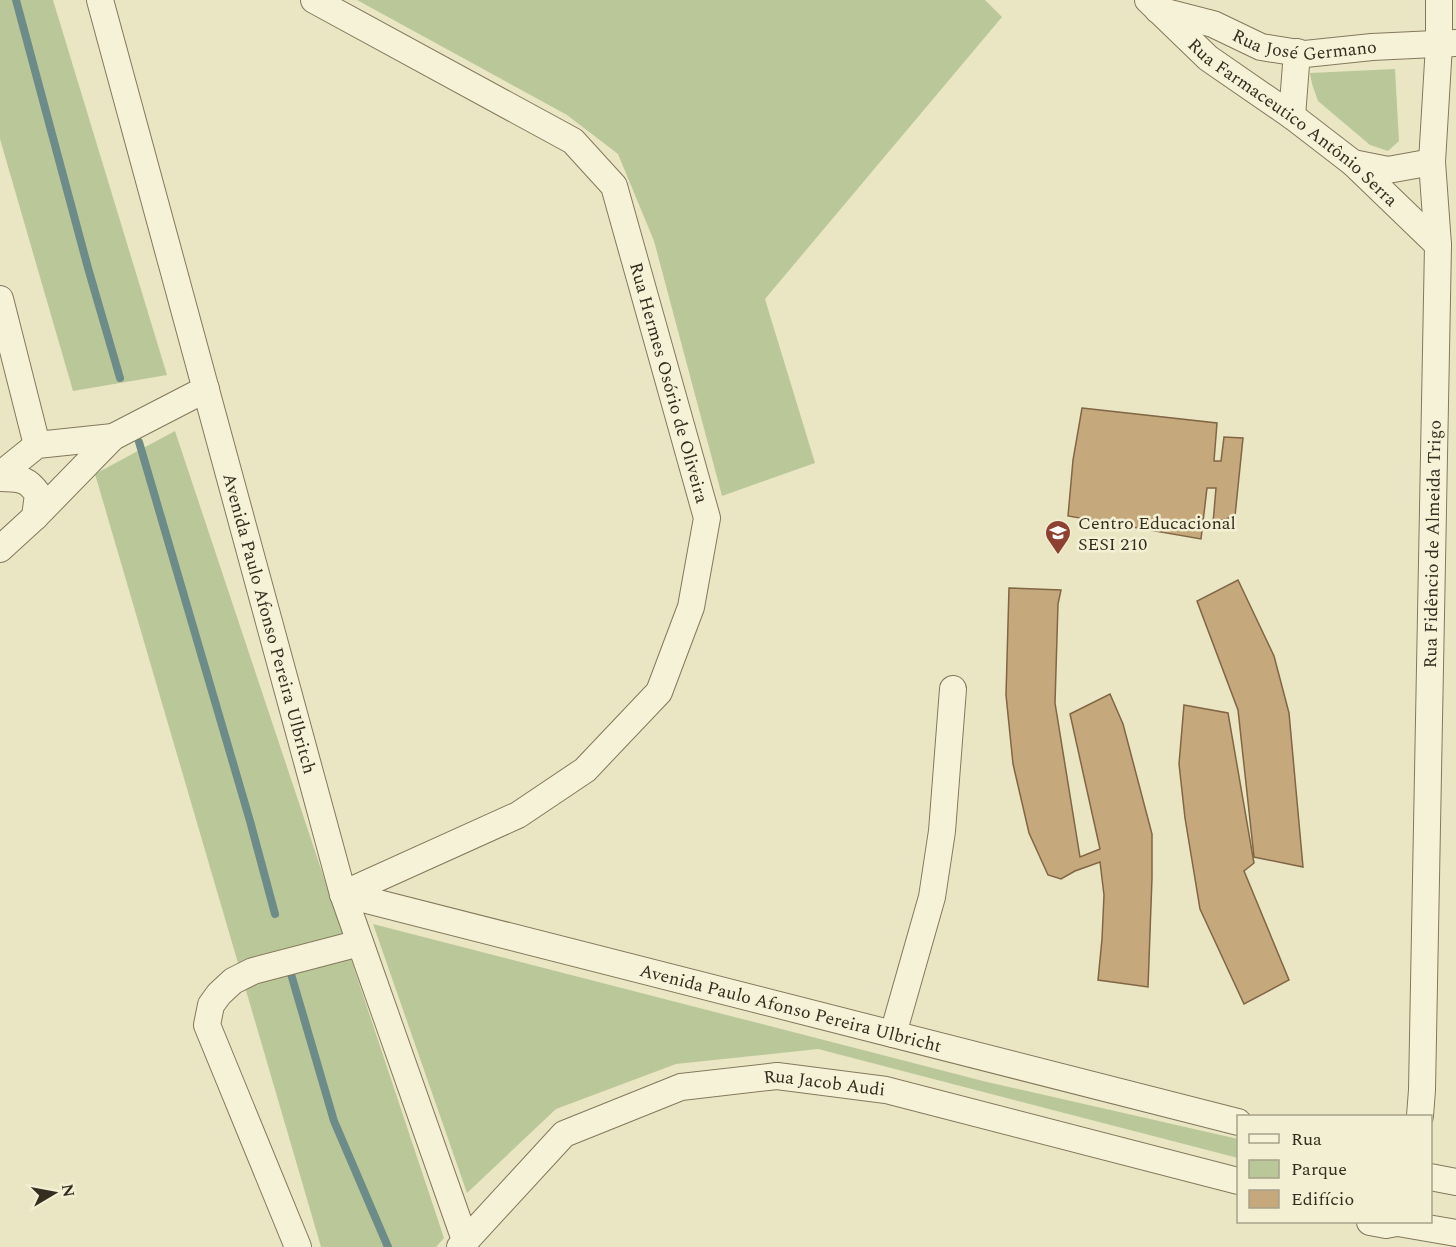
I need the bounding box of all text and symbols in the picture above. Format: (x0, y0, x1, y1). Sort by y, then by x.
street label: Rua José Germano (1228, 22, 1378, 68)
street label: Rua Farmaceutico Antônio Serra (1181, 32, 1404, 213)
street label: Rua Hermes Osório de Oliveira (622, 259, 716, 506)
street label: Rua Fidêncio de Almeida Trigo (1416, 420, 1448, 669)
street label: Avenida Paulo Afonso Pereira Ulbritch (216, 470, 323, 777)
place label: Centro Educacional SESI 210 (1078, 510, 1236, 558)
school or university icon: Centro Educacional SESI 210 (1043, 518, 1073, 556)
street label: Avenida Paulo Afonso Pereira Ulbricht (637, 957, 945, 1059)
street label: Rua Jacob Audi (762, 1062, 887, 1103)
legend (1237, 1115, 1432, 1223)
text: Rua (1291, 1126, 1322, 1153)
text: Parque (1291, 1156, 1347, 1183)
north arrow (24, 1163, 84, 1223)
text: N (55, 1182, 81, 1199)
text: Edifício (1291, 1186, 1354, 1213)

